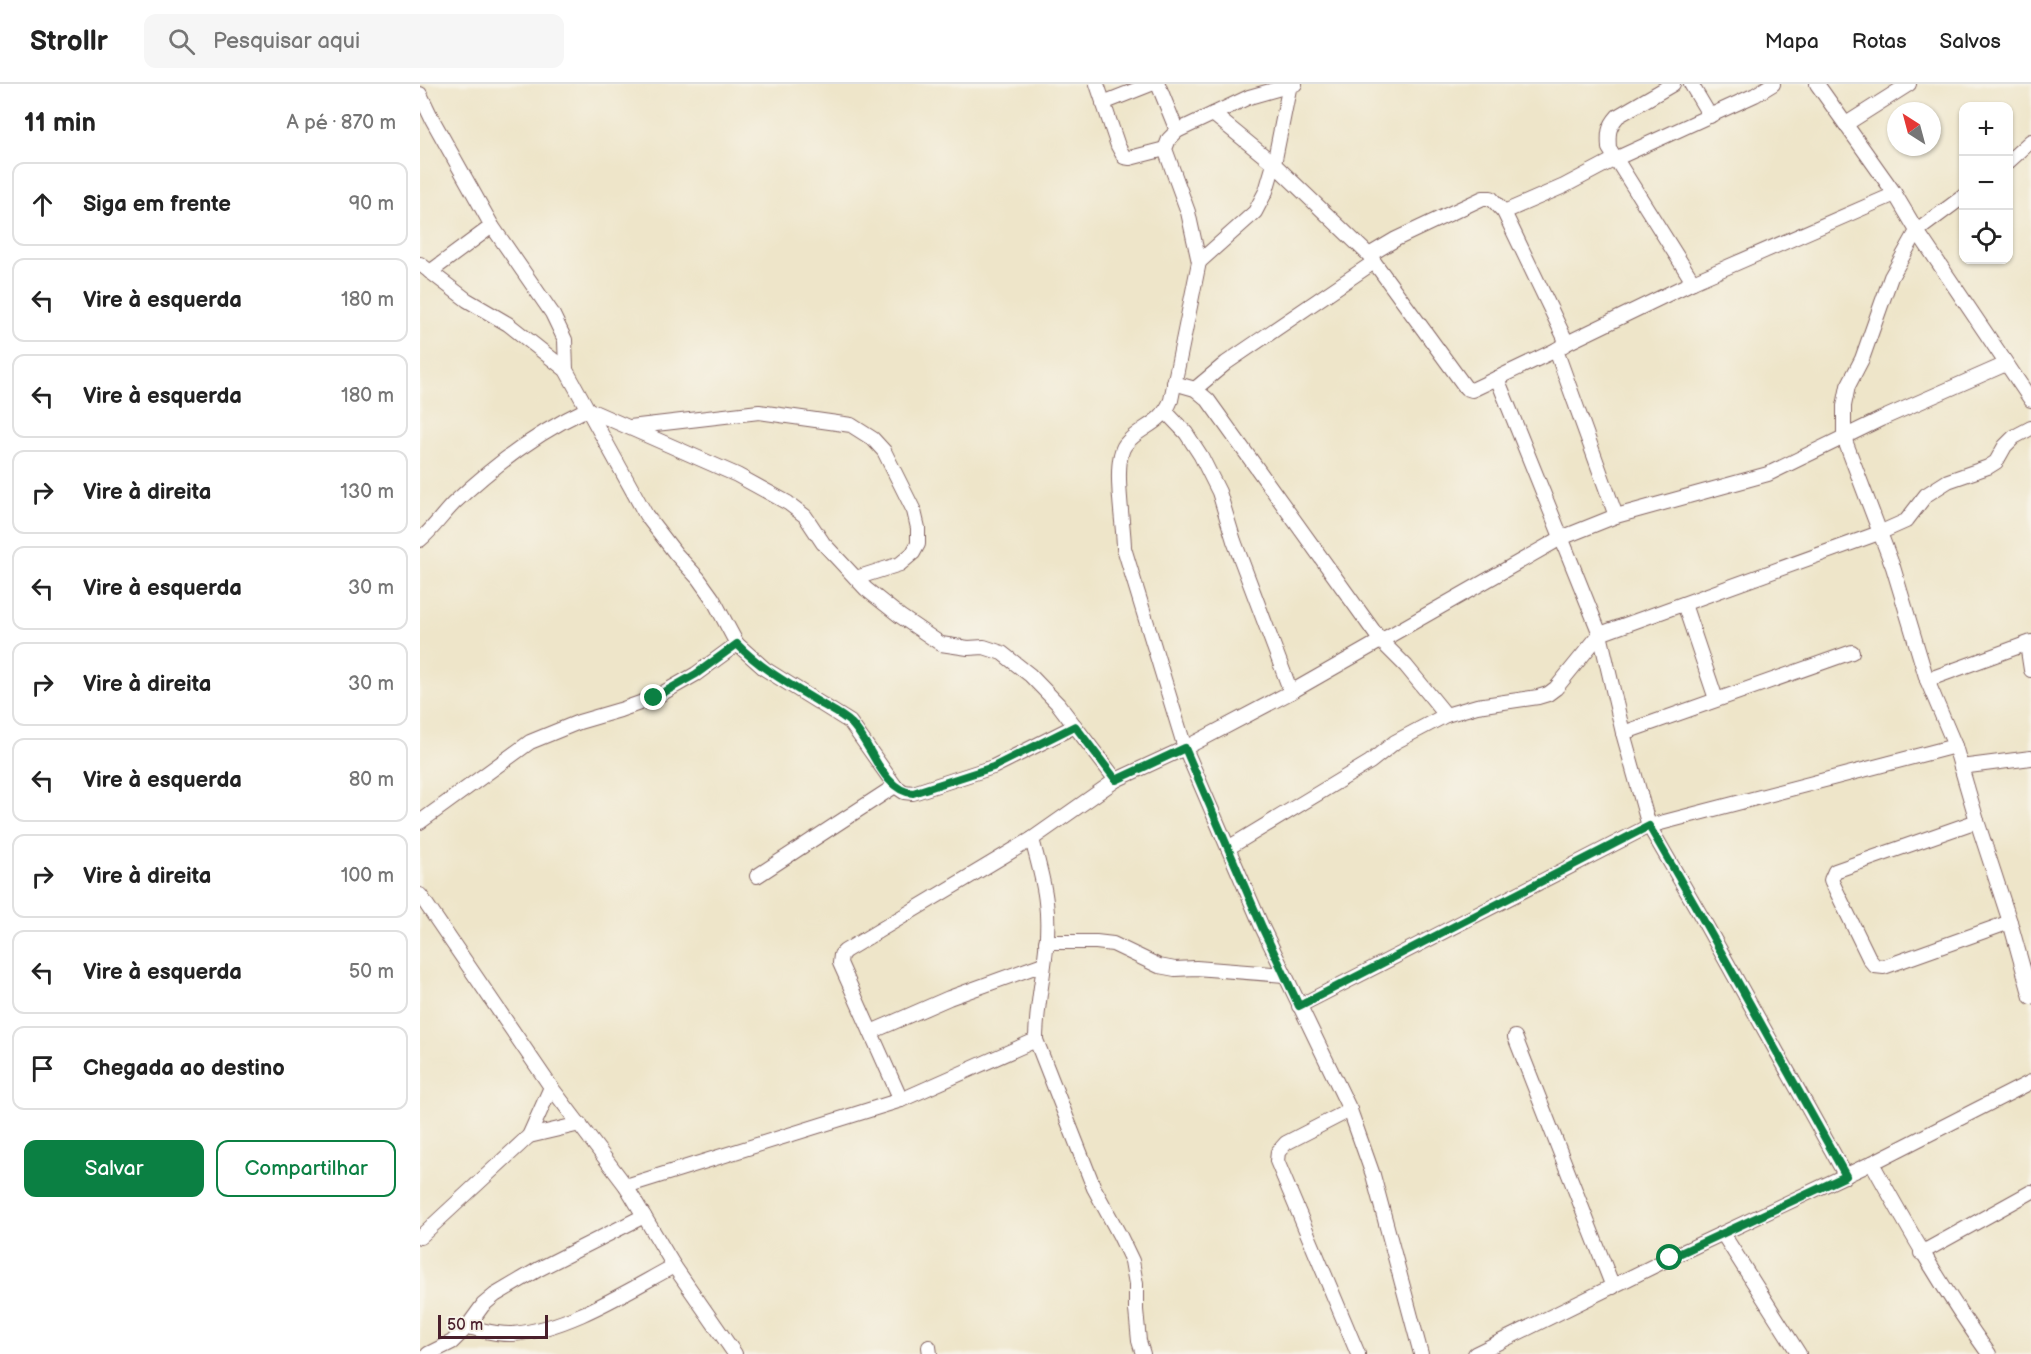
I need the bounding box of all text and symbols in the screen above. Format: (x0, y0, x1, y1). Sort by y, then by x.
search box (144, 14, 564, 68)
text: Strollr (30, 25, 108, 58)
icon: search (165, 25, 198, 58)
text: Pesquisar aqui (213, 28, 360, 55)
text: Mapa (1765, 29, 1819, 54)
text: Rotas (1852, 29, 1907, 54)
text: Salvos (1940, 29, 2001, 54)
north arrow (1887, 102, 1941, 156)
map controls (1959, 102, 2013, 264)
button: + (1959, 102, 2013, 156)
text: 11 min (24, 108, 96, 139)
text: A pé · 870 m (287, 111, 396, 135)
button: − (1959, 156, 2013, 210)
icon: ahead (26, 188, 59, 221)
text: Siga em frente (83, 191, 231, 218)
text: 90 m (349, 192, 394, 216)
button: locate (1959, 210, 2013, 264)
icon: left (26, 284, 59, 317)
text: Vire à esquerda (83, 287, 242, 314)
text: 180 m (341, 288, 394, 312)
icon: left (26, 380, 59, 413)
text: Vire à esquerda (83, 383, 242, 410)
text: 180 m (341, 384, 394, 408)
icon: right (26, 476, 59, 509)
text: Vire à direita (83, 479, 211, 506)
text: 130 m (340, 480, 394, 504)
icon: left (26, 572, 59, 605)
text: Vire à esquerda (83, 575, 242, 602)
text: 30 m (348, 576, 394, 600)
icon: right (26, 668, 59, 701)
text: Vire à direita (83, 671, 211, 698)
text: 30 m (348, 672, 394, 696)
route end (640, 684, 666, 710)
icon: left (26, 764, 59, 797)
text: Vire à esquerda (83, 767, 242, 794)
text: 80 m (349, 768, 394, 792)
icon: right (26, 860, 59, 893)
text: Vire à direita (83, 863, 211, 890)
text: 100 m (341, 864, 394, 888)
icon: left (26, 956, 59, 989)
text: Vire à esquerda (83, 959, 242, 986)
text: 50 m (349, 960, 394, 984)
icon: arrive (26, 1052, 59, 1085)
text: Chegada ao destino (83, 1055, 285, 1082)
button: Salvar (24, 1140, 204, 1197)
button: Compartilhar (216, 1140, 396, 1197)
route start (1656, 1244, 1682, 1270)
scale bar (438, 1312, 548, 1340)
text: 50 m (447, 1316, 483, 1335)

